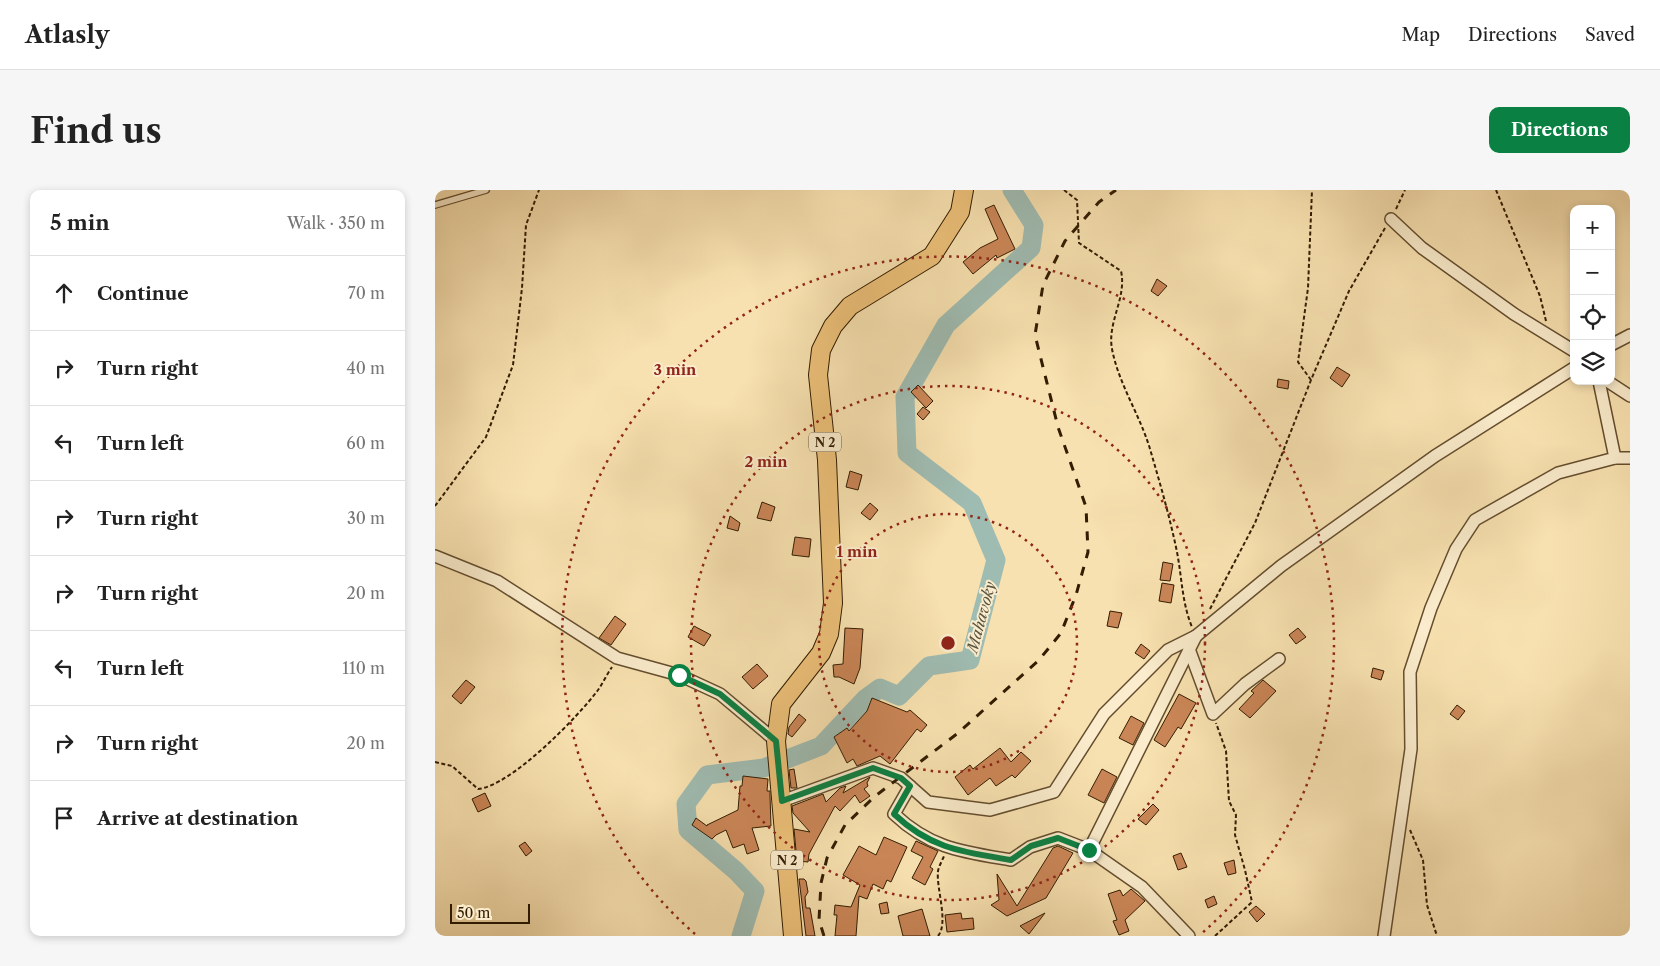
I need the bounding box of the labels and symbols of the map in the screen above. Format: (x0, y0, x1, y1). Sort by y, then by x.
text: 3 min (654, 360, 697, 379)
road number: N 2 (809, 432, 841, 452)
text: 2 min (744, 452, 788, 471)
text: 1 min (836, 542, 878, 561)
water label: Mahavoky (962, 579, 1000, 657)
centre of rings (939, 634, 957, 652)
route start (668, 664, 691, 687)
route end (1078, 839, 1101, 862)
road number: N 2 (771, 850, 803, 870)
scale bar (450, 901, 530, 924)

